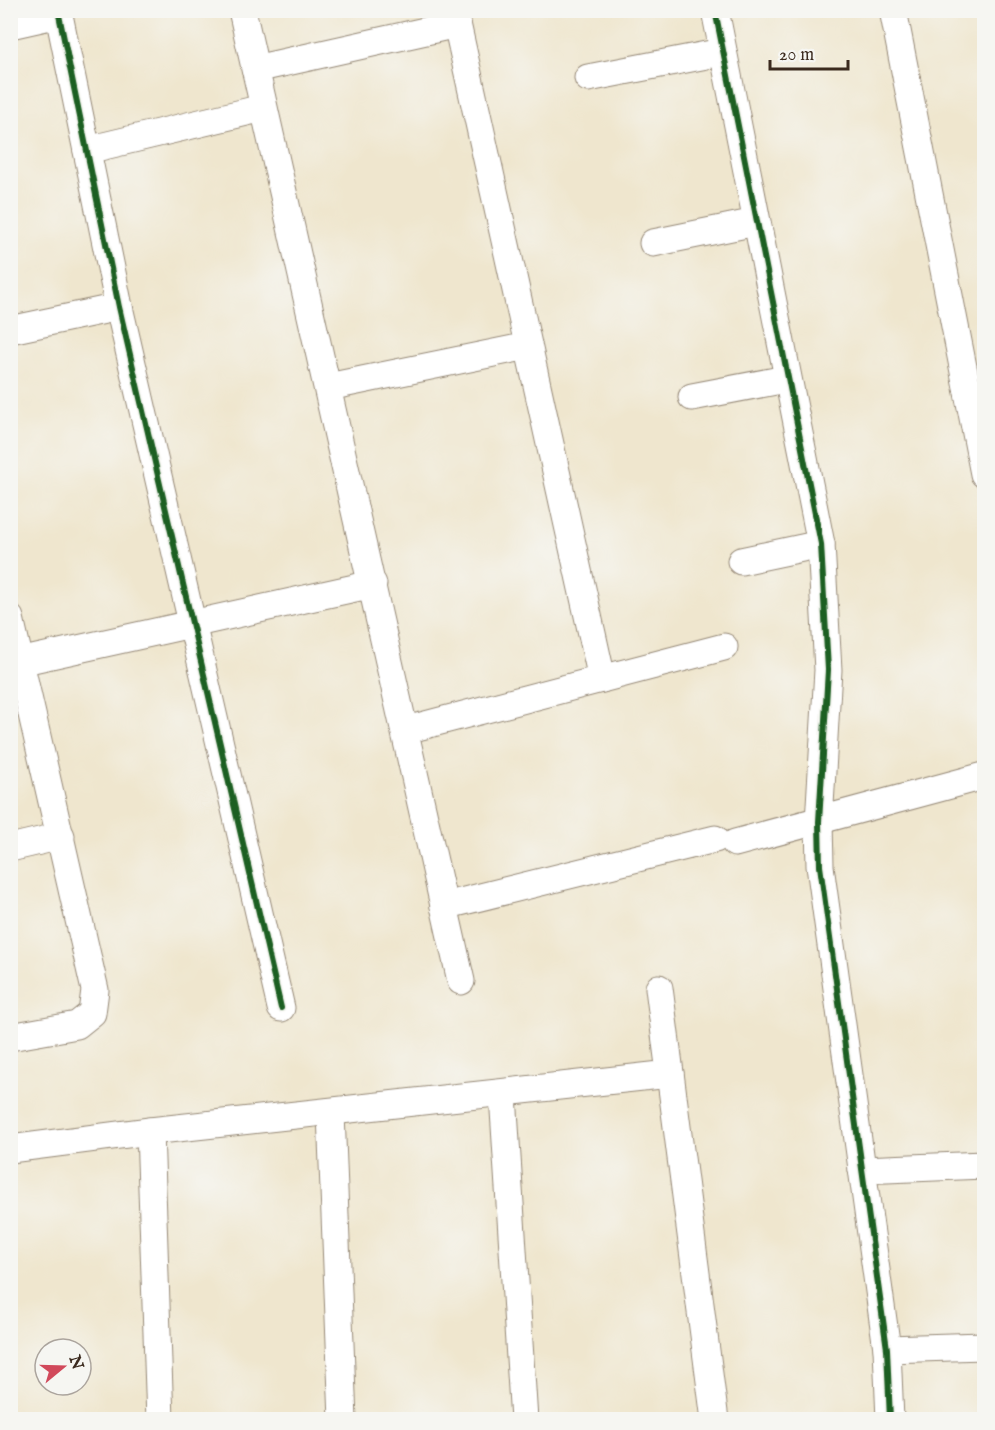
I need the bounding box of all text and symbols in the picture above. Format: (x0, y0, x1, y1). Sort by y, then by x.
scale bar (770, 33, 848, 71)
text: 20 m (779, 44, 814, 67)
north arrow (33, 1337, 93, 1397)
text: N (63, 1352, 87, 1373)

